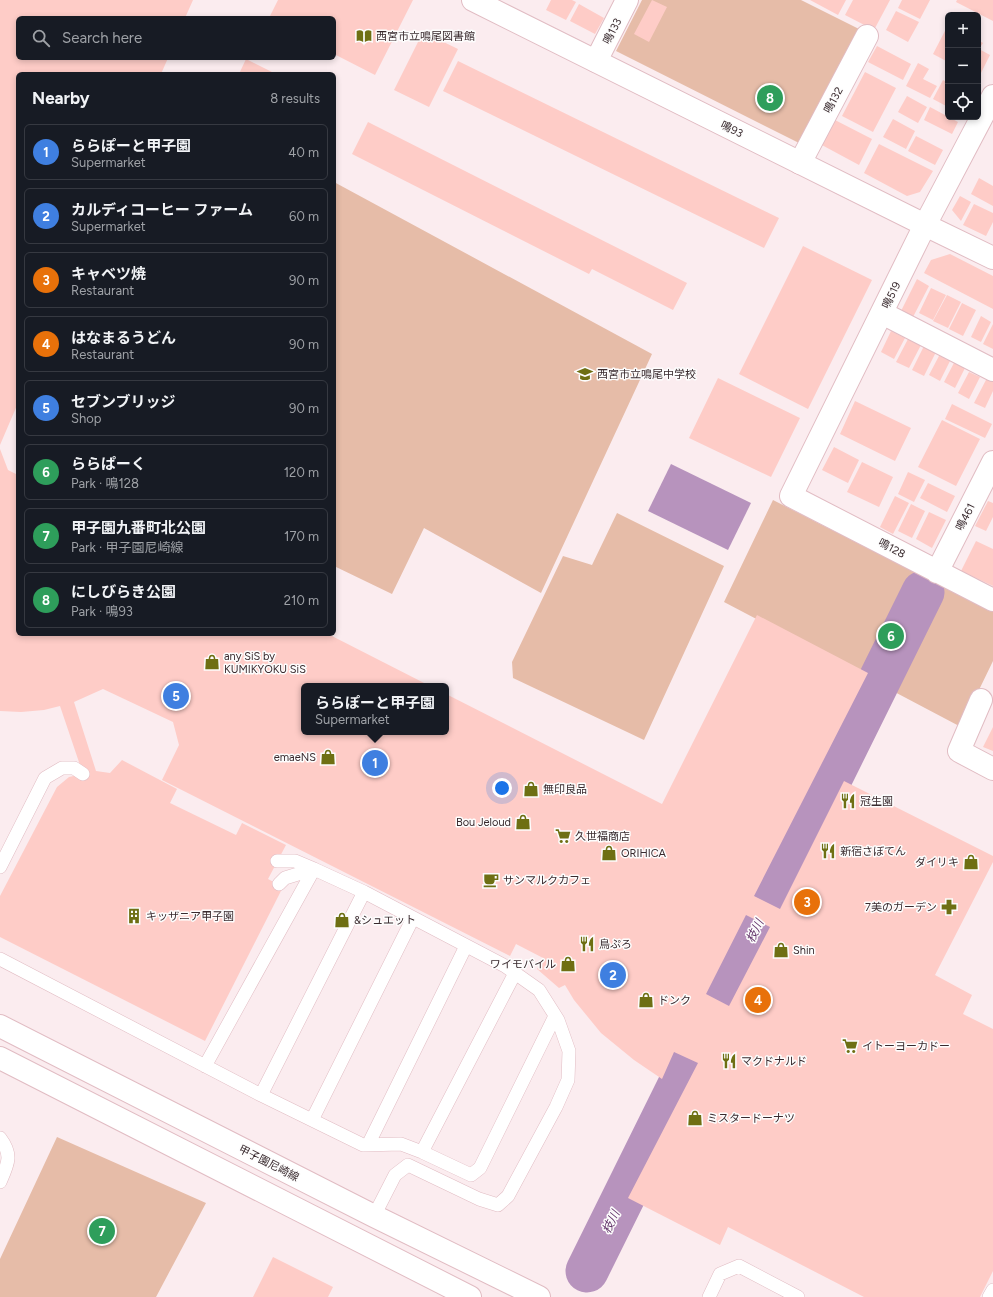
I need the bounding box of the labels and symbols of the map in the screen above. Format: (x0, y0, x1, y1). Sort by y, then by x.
street label: 鳴133 (600, 16, 624, 46)
library icon: 西宮市立鳴尾図書館 (355, 27, 373, 45)
place label: 西宮市立鳴尾図書館 (376, 30, 475, 43)
pin: 8 (757, 83, 783, 113)
street label: 鳴132 (821, 85, 846, 116)
street label: 鳴93 (718, 119, 745, 140)
street label: 鳴519 (879, 280, 903, 311)
school or university icon: 西宮市立鳴尾中学校 (576, 365, 594, 383)
place label: 西宮市立鳴尾中学校 (597, 368, 696, 381)
street label: 鳴461 (953, 502, 978, 533)
street label: 鳴128 (876, 536, 908, 561)
pin: 6 (878, 621, 904, 651)
place label: any SiS by KUMIKYOKU SiS (224, 650, 306, 676)
shop icon: any SiS by KUMIKYOKU SiS (203, 653, 221, 671)
pin: 5 (163, 681, 189, 711)
shop icon: emaeNS (319, 748, 337, 766)
pin: 1 (362, 748, 388, 778)
place label: emaeNS (274, 751, 316, 764)
your location (492, 778, 512, 798)
shop icon: 無印良品 (522, 780, 540, 798)
place label: 無印良品 (543, 783, 587, 796)
restaurant icon: 冠生園 (839, 792, 857, 810)
place label: 冠生園 (860, 795, 893, 808)
shop icon: Bou Jeloud (514, 813, 532, 831)
place label: Bou Jeloud (456, 816, 511, 829)
supermarket icon: 久世福商店 (554, 827, 572, 845)
place label: 久世福商店 (575, 830, 630, 843)
restaurant icon: 新宿さぼてん (819, 842, 837, 860)
shop icon: ORIHICA (600, 844, 618, 862)
place label: 新宿さぼてん (840, 845, 906, 858)
place label: ORIHICA (621, 847, 667, 860)
shop icon: ダイリキ (962, 853, 980, 871)
place label: ダイリキ (915, 856, 959, 869)
cafe icon: サンマルクカフェ (482, 871, 500, 889)
place label: サンマルクカフェ (503, 874, 591, 887)
pin: 3 (794, 887, 820, 917)
pharmacy icon: 7美のガーデン (940, 898, 958, 916)
place label: 7美のガーデン (865, 901, 937, 914)
building icon: キッザニア甲子園 (125, 907, 143, 925)
place label: キッザニア甲子園 (146, 910, 234, 923)
shop icon: &シュエット (333, 911, 351, 929)
place label: &シュエット (354, 914, 416, 927)
water label: 枝川 (743, 915, 767, 945)
restaurant icon: 鳥ぷろ (578, 935, 596, 953)
place label: 鳥ぷろ (599, 938, 632, 951)
shop icon: Shin (772, 941, 790, 959)
place label: Shin (793, 944, 815, 957)
shop icon: ワイモバイル (559, 955, 577, 973)
place label: ワイモバイル (490, 958, 556, 971)
pin: 2 (600, 960, 626, 990)
pin: 4 (745, 985, 771, 1015)
shop icon: ドンク (637, 991, 655, 1009)
place label: ドンク (658, 994, 691, 1007)
supermarket icon: イトーヨーカドー (841, 1037, 859, 1055)
place label: イトーヨーカドー (862, 1040, 950, 1053)
restaurant icon: マクドナルド (720, 1052, 738, 1070)
place label: マクドナルド (741, 1055, 807, 1068)
shop icon: ミスタードーナツ (686, 1109, 704, 1127)
place label: ミスタードーナツ (707, 1112, 795, 1125)
street label: 甲子園尼崎線 (236, 1143, 301, 1184)
water label: 枝川 (599, 1206, 623, 1236)
pin: 7 (89, 1216, 115, 1246)

